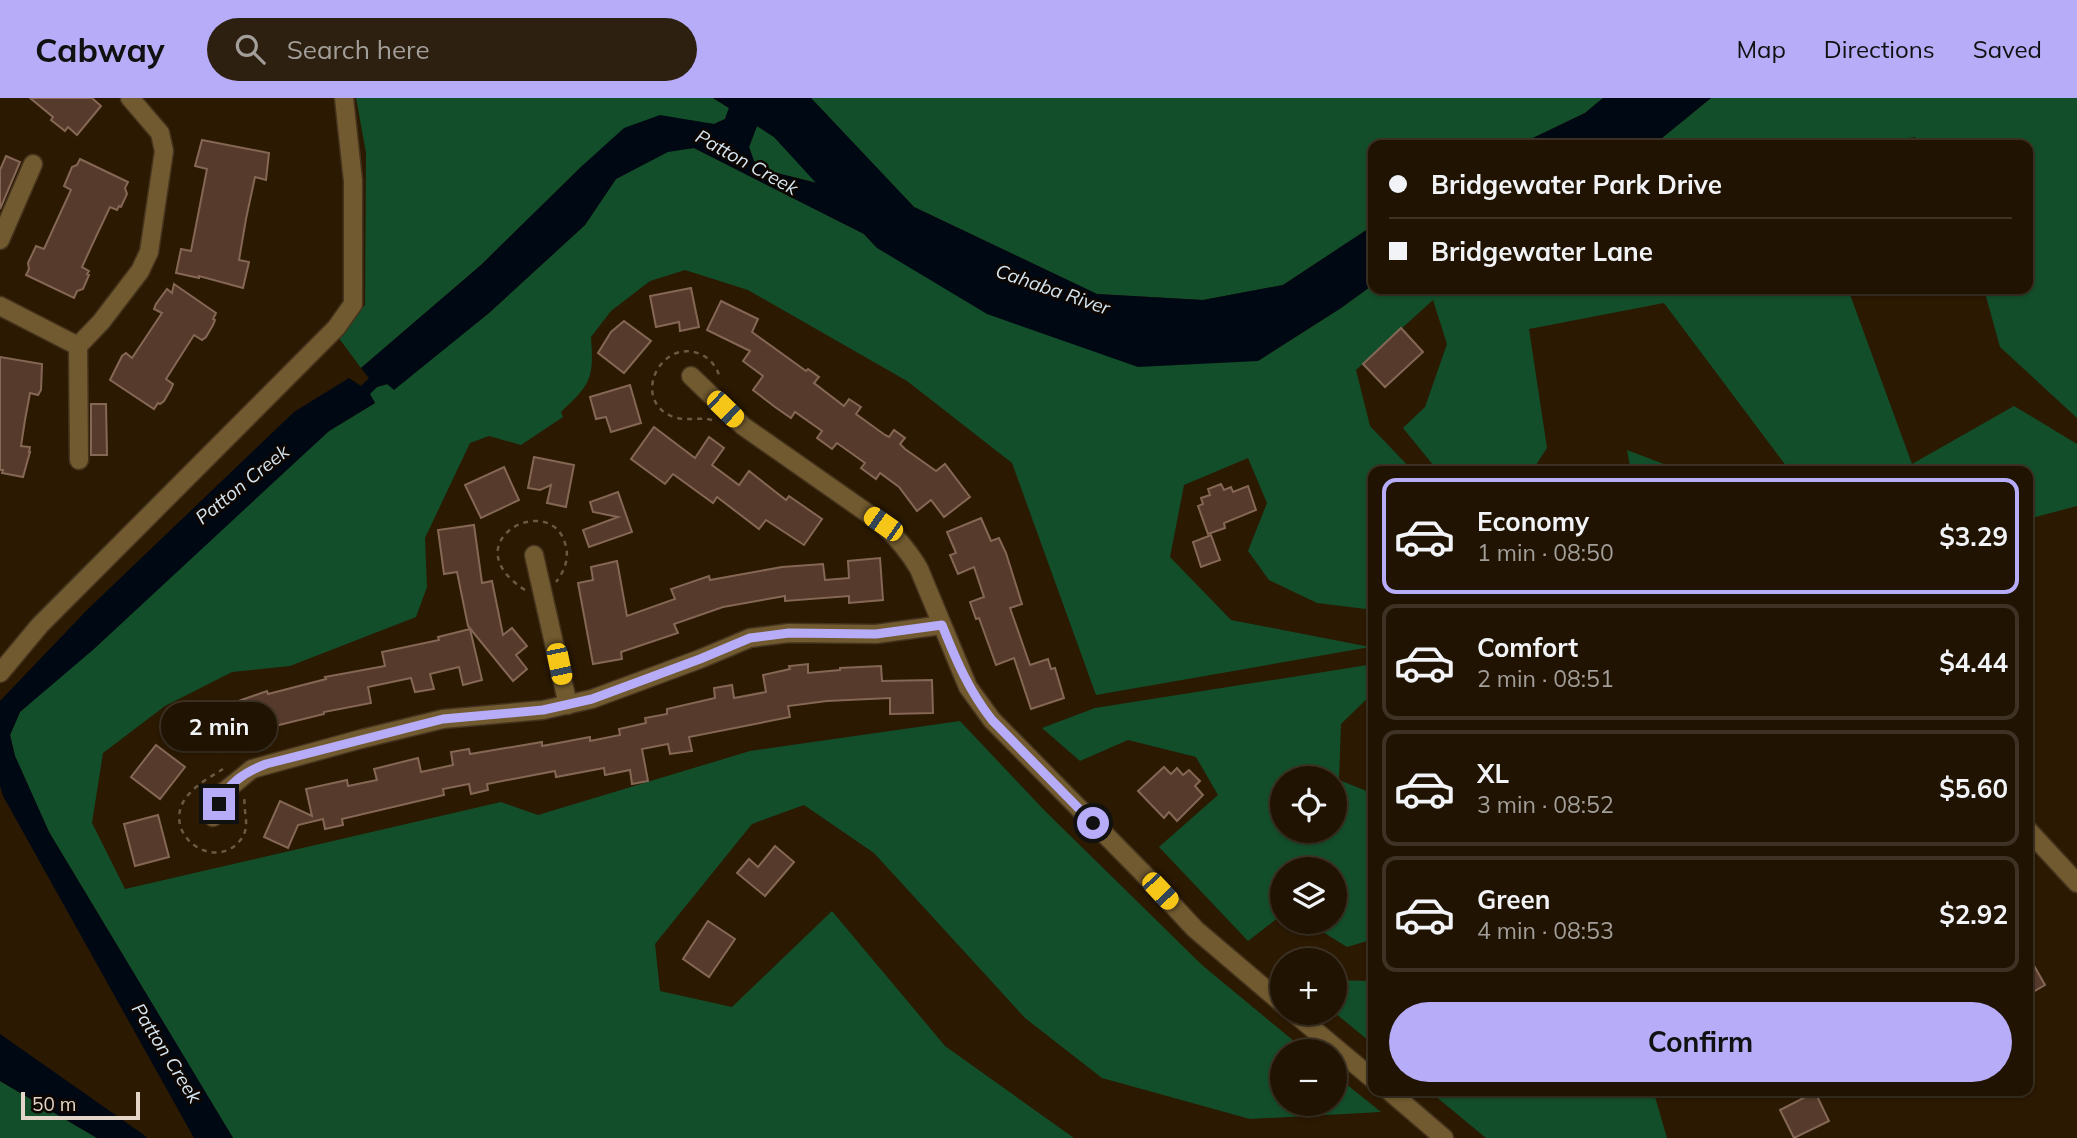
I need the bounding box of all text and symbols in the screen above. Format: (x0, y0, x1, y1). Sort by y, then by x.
search box (207, 18, 697, 81)
text: Cabway (35, 29, 165, 70)
icon: search (231, 30, 269, 68)
text: Search here (287, 33, 430, 66)
text: Map (1736, 34, 1786, 64)
text: Directions (1824, 34, 1935, 64)
text: Saved (1973, 34, 2042, 64)
water label: Patton Creek (692, 124, 803, 201)
text: Bridgewater Park Drive (1431, 168, 1722, 201)
text: Bridgewater Lane (1431, 235, 1653, 268)
water label: Cahaba River (993, 258, 1114, 320)
car (703, 387, 748, 431)
water label: Patton Creek (190, 438, 295, 529)
car (860, 503, 907, 545)
icon: car (1393, 505, 1456, 568)
text: Economy (1477, 505, 1589, 538)
text: $3.29 (1939, 520, 2008, 553)
text: 1 min · 08:50 (1477, 538, 1614, 567)
icon: car (1393, 631, 1456, 694)
text: Comfort (1477, 631, 1578, 664)
car (545, 641, 574, 687)
text: $4.44 (1939, 646, 2008, 679)
text: 2 min · 08:51 (1477, 664, 1614, 693)
callout: 2 min (161, 702, 277, 752)
text: 2 min (189, 712, 249, 741)
icon: car (1393, 757, 1456, 820)
text: XL (1477, 757, 1509, 790)
map controls (1270, 766, 1347, 1116)
button: locate (1270, 766, 1347, 843)
text: $5.60 (1939, 772, 2008, 805)
route end (203, 788, 235, 820)
text: 3 min · 08:52 (1477, 790, 1614, 819)
route start (1077, 807, 1109, 839)
button: layers (1270, 857, 1347, 934)
car (1138, 868, 1183, 914)
icon: car (1393, 883, 1456, 946)
text: Green (1477, 883, 1550, 916)
text: $2.92 (1939, 898, 2008, 931)
text: 4 min · 08:53 (1477, 916, 1614, 945)
button: + (1270, 948, 1347, 1025)
water label: Patton Creek (127, 999, 208, 1108)
button: Confirm (1389, 1002, 2012, 1082)
button: − (1270, 1039, 1347, 1116)
scale bar (21, 1089, 140, 1121)
text: 50 m (32, 1092, 76, 1116)

